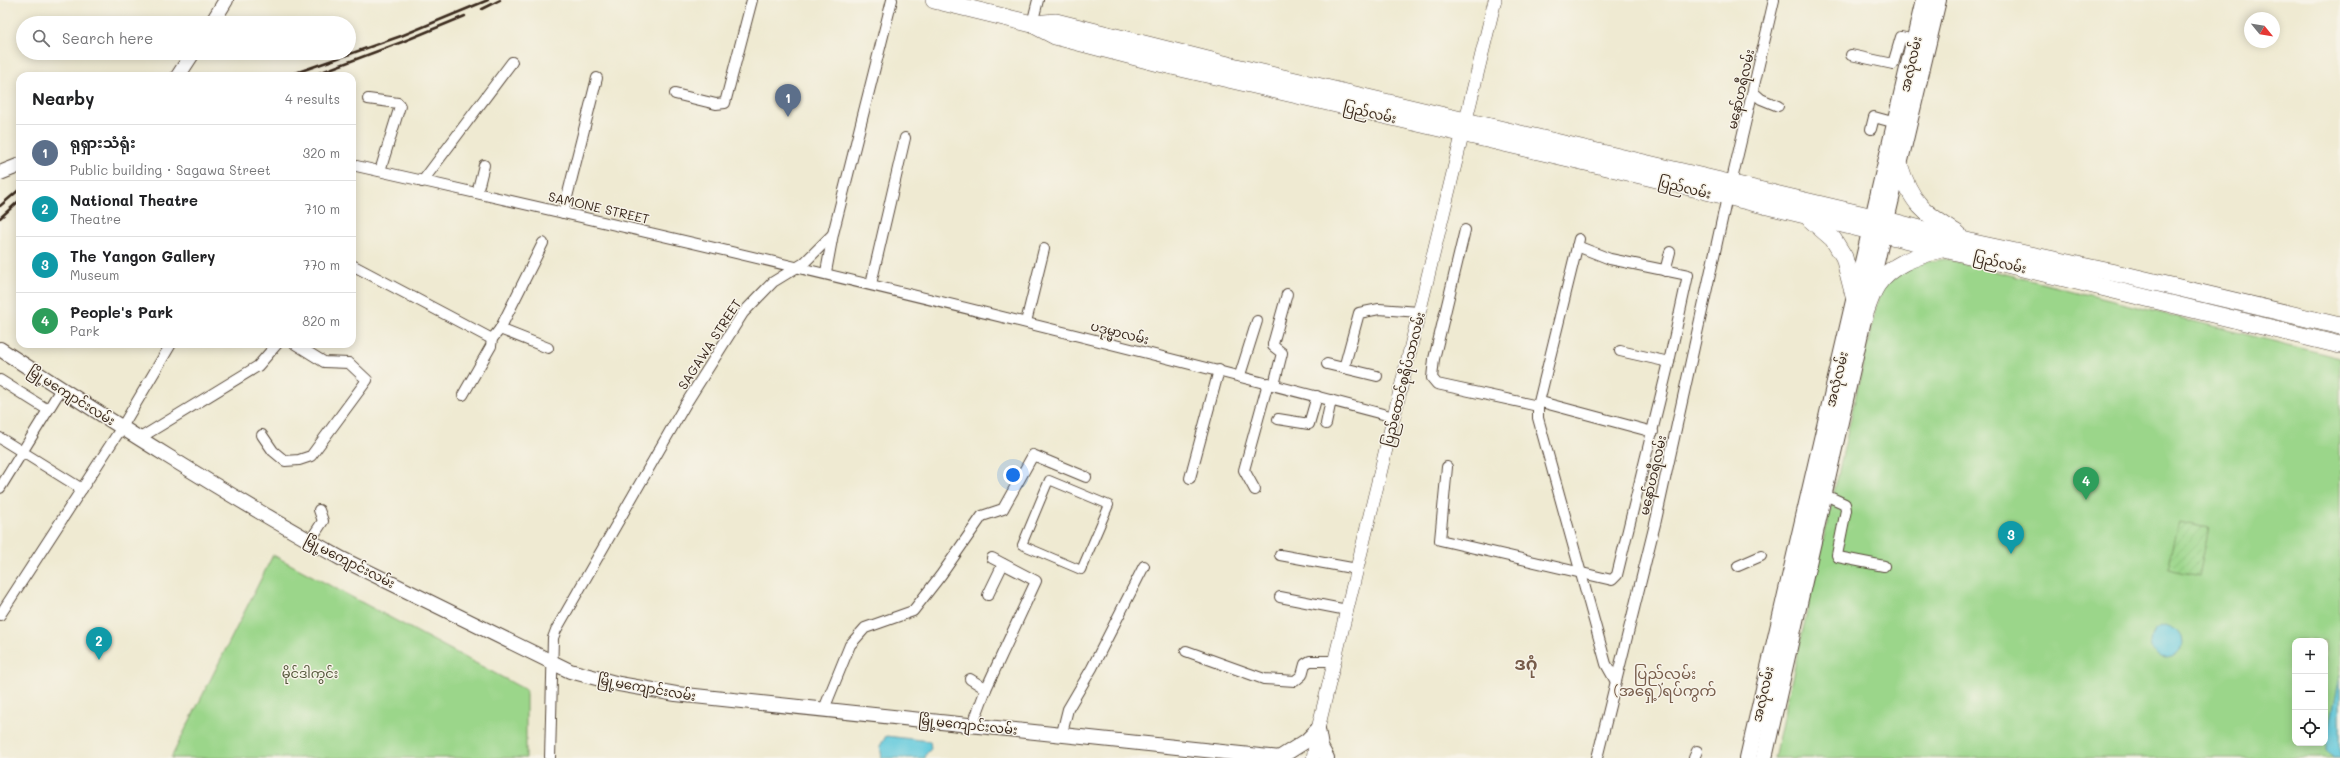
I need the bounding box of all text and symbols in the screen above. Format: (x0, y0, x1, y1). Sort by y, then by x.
north arrow (2244, 12, 2280, 48)
search box (16, 16, 356, 60)
icon: search (30, 27, 52, 49)
text: Search here (62, 28, 153, 48)
street label: အလုံလမ်း (1895, 35, 1928, 94)
street label: မနော်ဟရီလမ်း (1723, 47, 1760, 131)
pin: 1 (775, 84, 801, 117)
text: Nearby (32, 87, 94, 109)
text: 4 results (285, 90, 340, 107)
street label: ပြည်လမ်း (1341, 98, 1398, 129)
text: ရုရှားသံရုံး (70, 132, 136, 152)
text: 1 (42, 144, 48, 161)
text: 320 m (303, 144, 340, 161)
text: Public building · Sagawa Street (70, 161, 271, 178)
street label: ပြည်လမ်း (1656, 172, 1713, 205)
street label: SAMONE STREET (547, 187, 651, 227)
text: National Theatre (70, 190, 198, 210)
text: 2 (41, 200, 49, 217)
text: 710 m (304, 200, 340, 217)
text: Theatre (70, 210, 121, 227)
text: The Yangon Gallery (70, 246, 215, 266)
street label: ပြည်လမ်း (1971, 248, 2028, 279)
text: 3 (41, 256, 49, 273)
text: 770 m (303, 256, 340, 273)
text: Museum (70, 266, 119, 283)
street label: SAGAWA STREET (673, 296, 745, 392)
text: People's Park (70, 302, 173, 322)
street label: ပြည်ထောင်စုရိပ်သာလမ်း (1378, 310, 1431, 449)
text: 4 (41, 312, 49, 329)
text: 820 m (302, 312, 340, 329)
street label: ပဒုမ္မာလမ်း (1088, 317, 1151, 351)
text: Park (70, 322, 99, 339)
street label: အလုံလမ်း (1821, 350, 1854, 409)
street label: မြို့မကျောင်းလမ်း (24, 361, 119, 431)
street label: မနော်ဟရီလမ်း (1635, 433, 1672, 517)
your location (1003, 465, 1023, 485)
pin: 4 (2073, 467, 2099, 500)
pin: 3 (1998, 521, 2024, 554)
street label: မြို့မကျောင်းလမ်း (300, 531, 398, 594)
pin: 2 (86, 627, 112, 660)
map controls (2292, 638, 2328, 746)
button: + (2292, 638, 2328, 674)
district label: ဒဂုံ (1514, 652, 1538, 678)
district label: ပြည်လမ်း (အရှေ့)ရပ်ကွက် (1614, 663, 1717, 703)
park label: မိုင်ဒါကွင်း (282, 664, 338, 684)
street label: အလုံလမ်း (1747, 665, 1780, 724)
street label: မြို့မကျောင်းလမ်း (596, 670, 697, 707)
button: − (2292, 674, 2328, 710)
street label: မြို့မကျောင်းလမ်း (917, 710, 1018, 741)
button: locate (2292, 710, 2328, 746)

